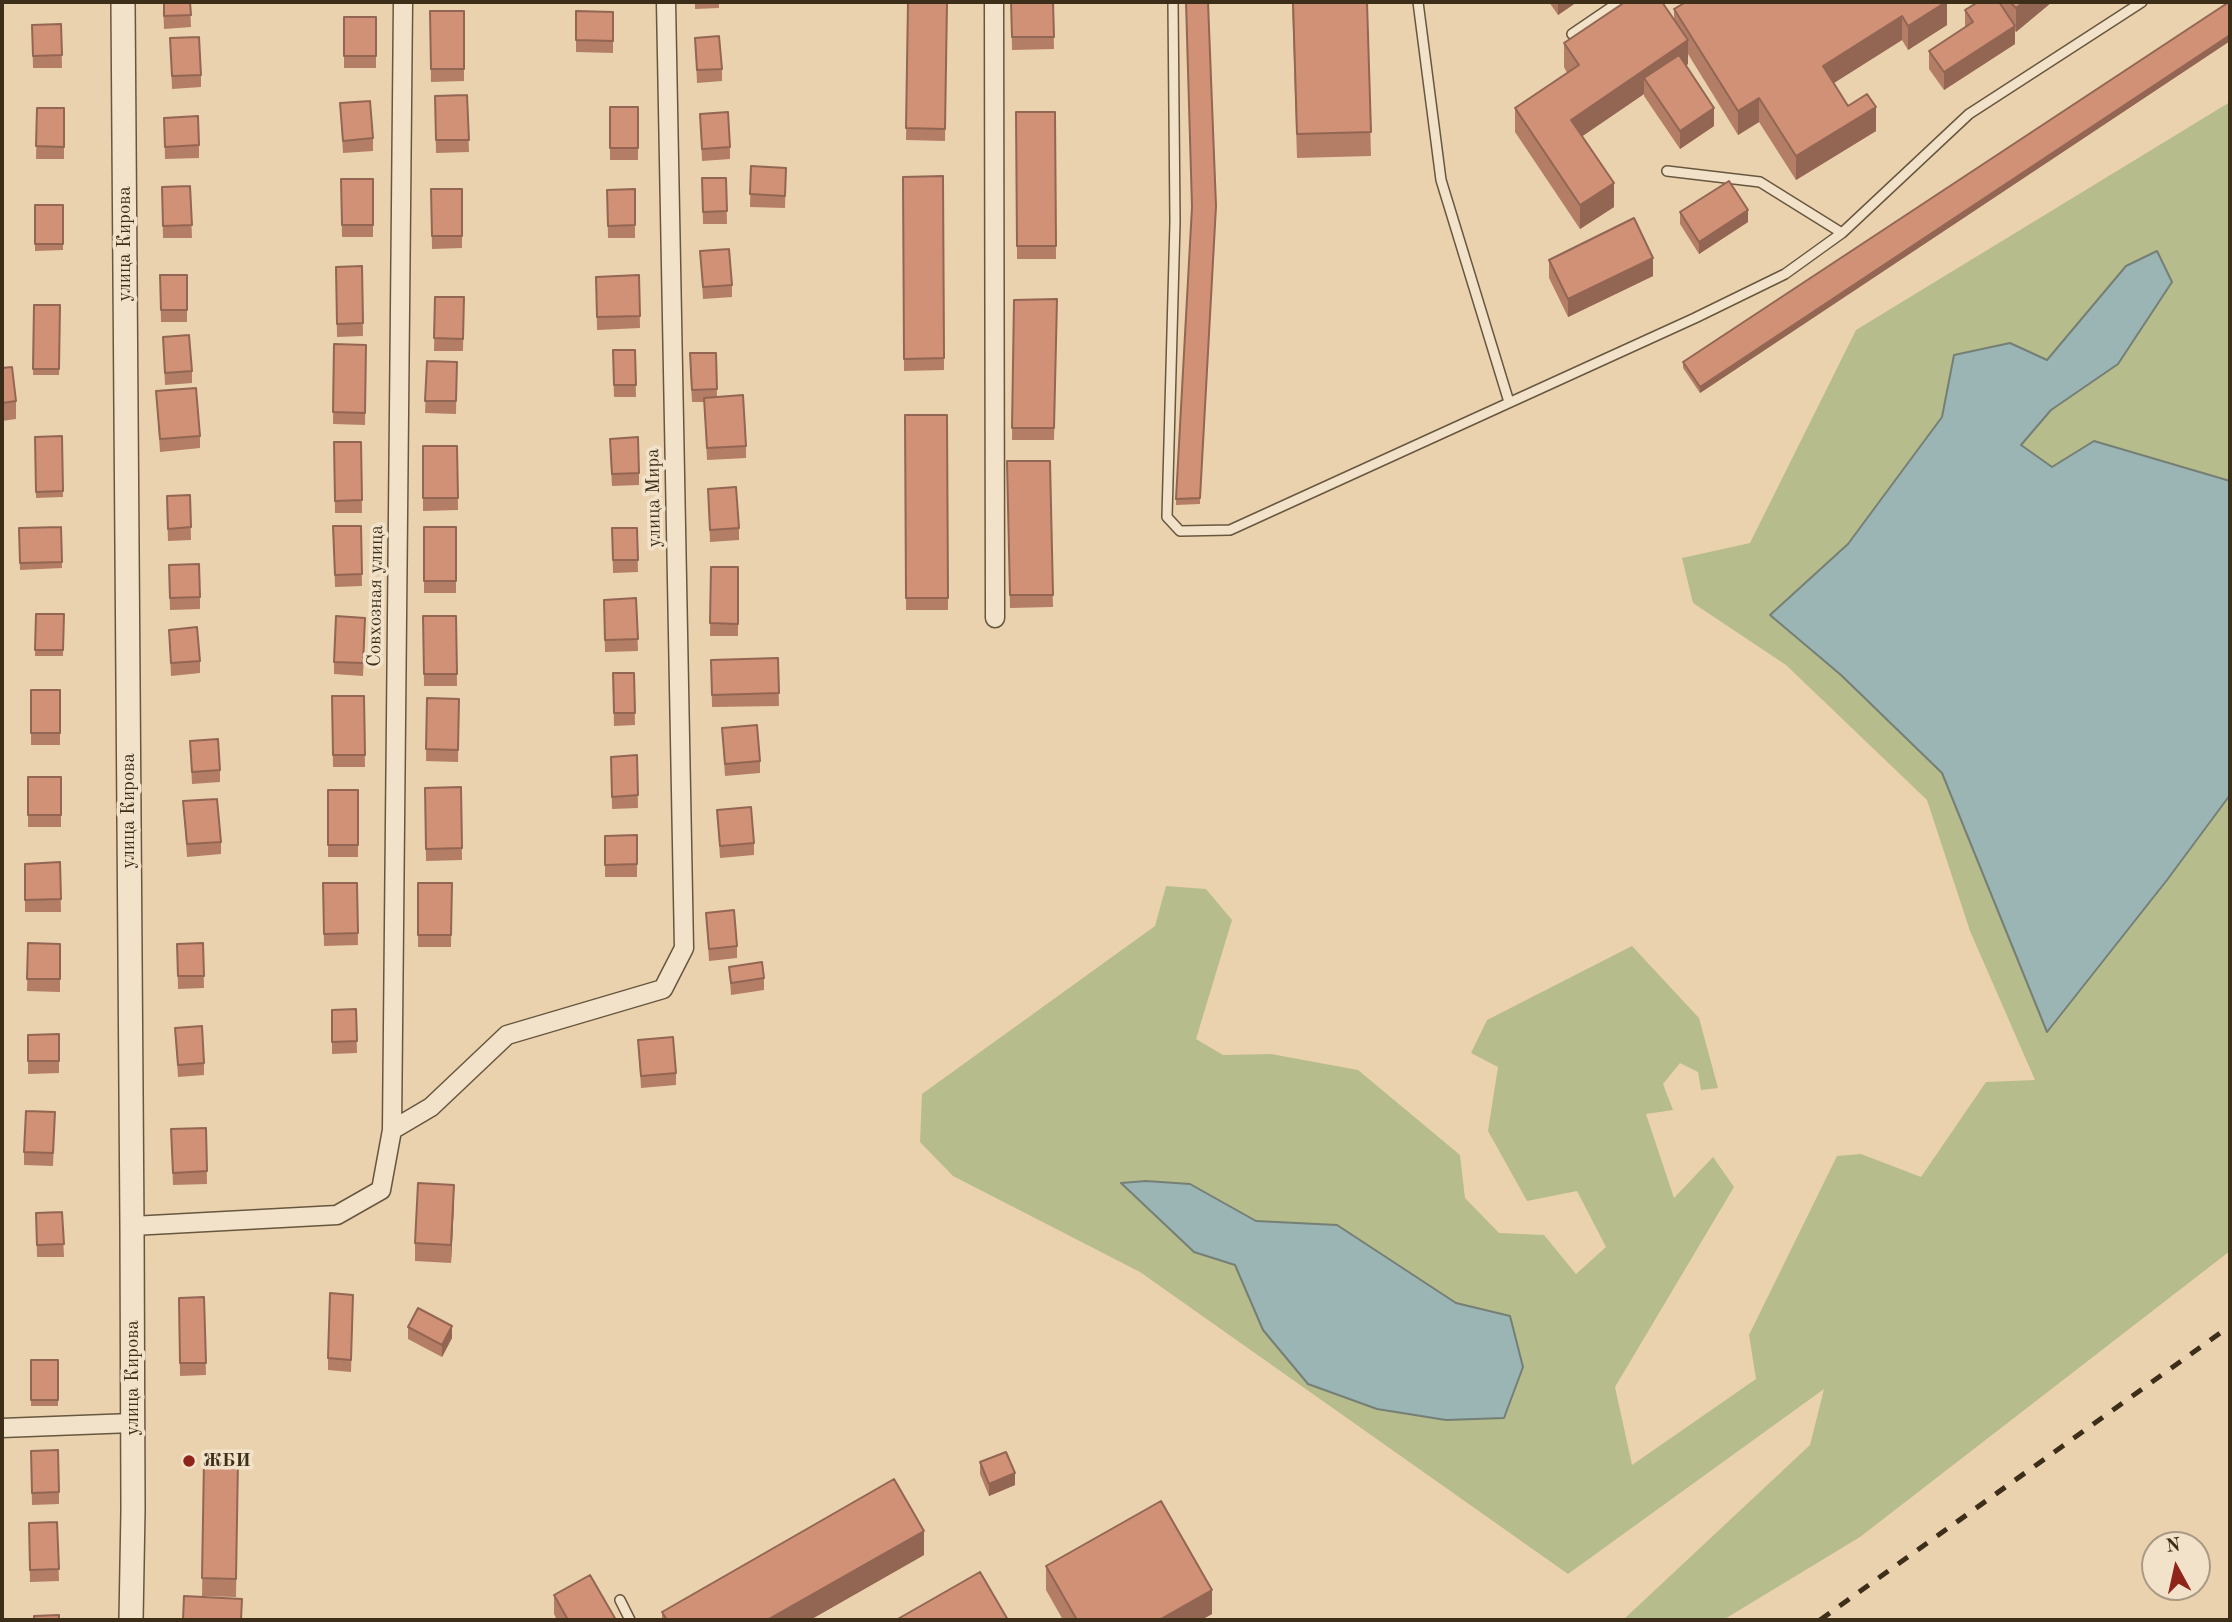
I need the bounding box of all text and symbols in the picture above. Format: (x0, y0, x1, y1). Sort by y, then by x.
street label: улица Кирова (114, 186, 136, 302)
street label: улица Мира (642, 448, 666, 548)
street label: Совхозная улица (363, 525, 389, 667)
street label: улица Кирова (118, 753, 140, 869)
street label: улица Кирова (122, 1320, 144, 1436)
place label: ЖБИ (203, 1450, 251, 1472)
marker: ЖБИ (181, 1453, 197, 1469)
north arrow (2141, 1531, 2211, 1601)
text: N (2165, 1536, 2182, 1557)

